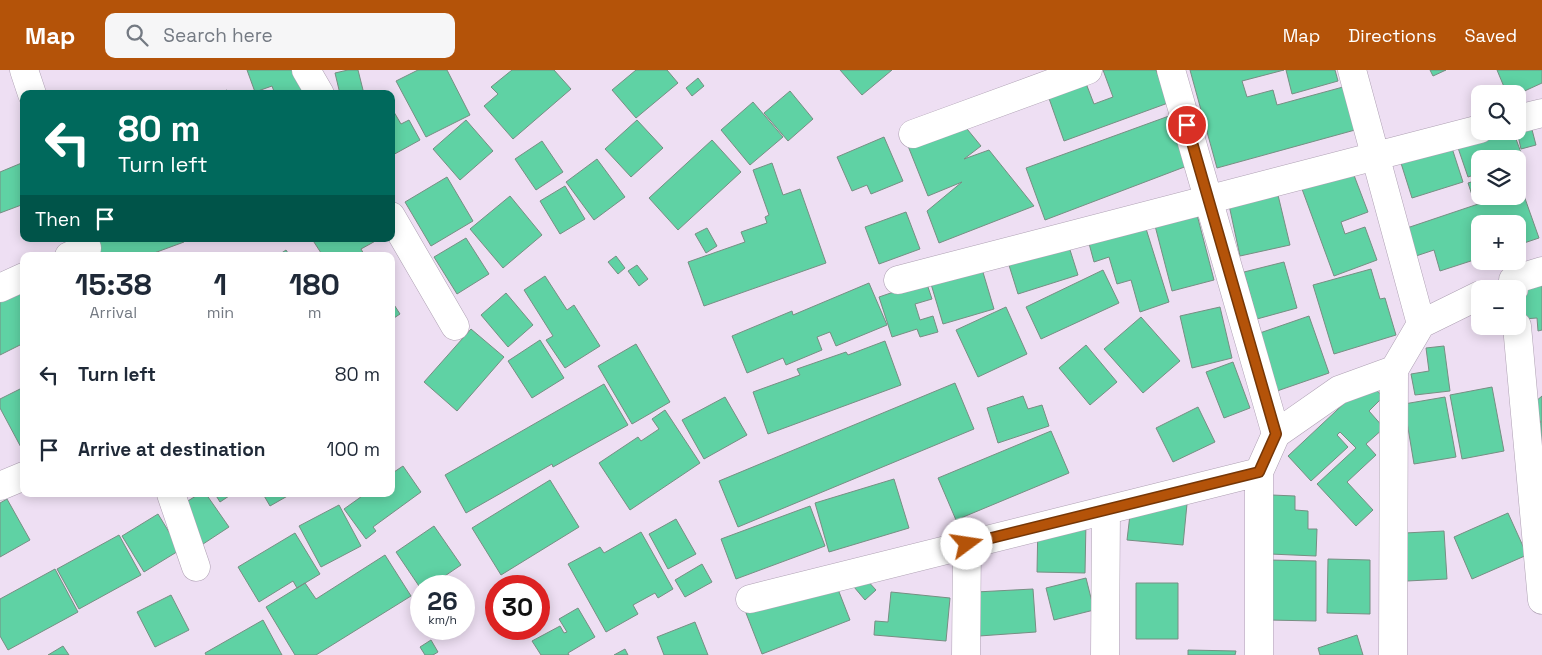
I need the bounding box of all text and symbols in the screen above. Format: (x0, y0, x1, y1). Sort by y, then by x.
search box (105, 13, 455, 58)
text: Map (25, 20, 75, 51)
icon: search (123, 21, 151, 49)
text: Search here (163, 23, 273, 48)
text: Map (1283, 24, 1320, 47)
text: Directions (1348, 24, 1437, 47)
text: Saved (1465, 24, 1517, 47)
map controls (1471, 85, 1526, 335)
button: search (1471, 85, 1526, 140)
pin (1166, 104, 1208, 146)
text: 80 m (118, 107, 200, 151)
icon: left (35, 110, 100, 175)
icon: arrive (1173, 111, 1201, 139)
text: Turn left (118, 150, 208, 178)
button: layers (1471, 150, 1526, 205)
icon: arrive (91, 205, 119, 233)
text: Then (35, 207, 81, 232)
button: + (1471, 215, 1526, 270)
text: 15:38 (75, 265, 152, 304)
text: 1 (214, 265, 227, 304)
text: 180 (289, 265, 340, 304)
button: − (1471, 280, 1526, 335)
text: Arrival (90, 302, 137, 323)
text: min (207, 302, 234, 323)
text: m (308, 302, 321, 323)
icon: left (35, 361, 63, 389)
text: Turn left (78, 362, 156, 387)
text: 80 m (335, 362, 380, 387)
icon: arrive (35, 436, 63, 464)
text: Arrive at destination (78, 437, 266, 462)
text: 100 m (326, 437, 380, 462)
position arrow (940, 517, 992, 569)
speed limit sign: 30 (485, 575, 550, 640)
text: 26 (427, 585, 458, 617)
text: km/h (428, 612, 457, 628)

